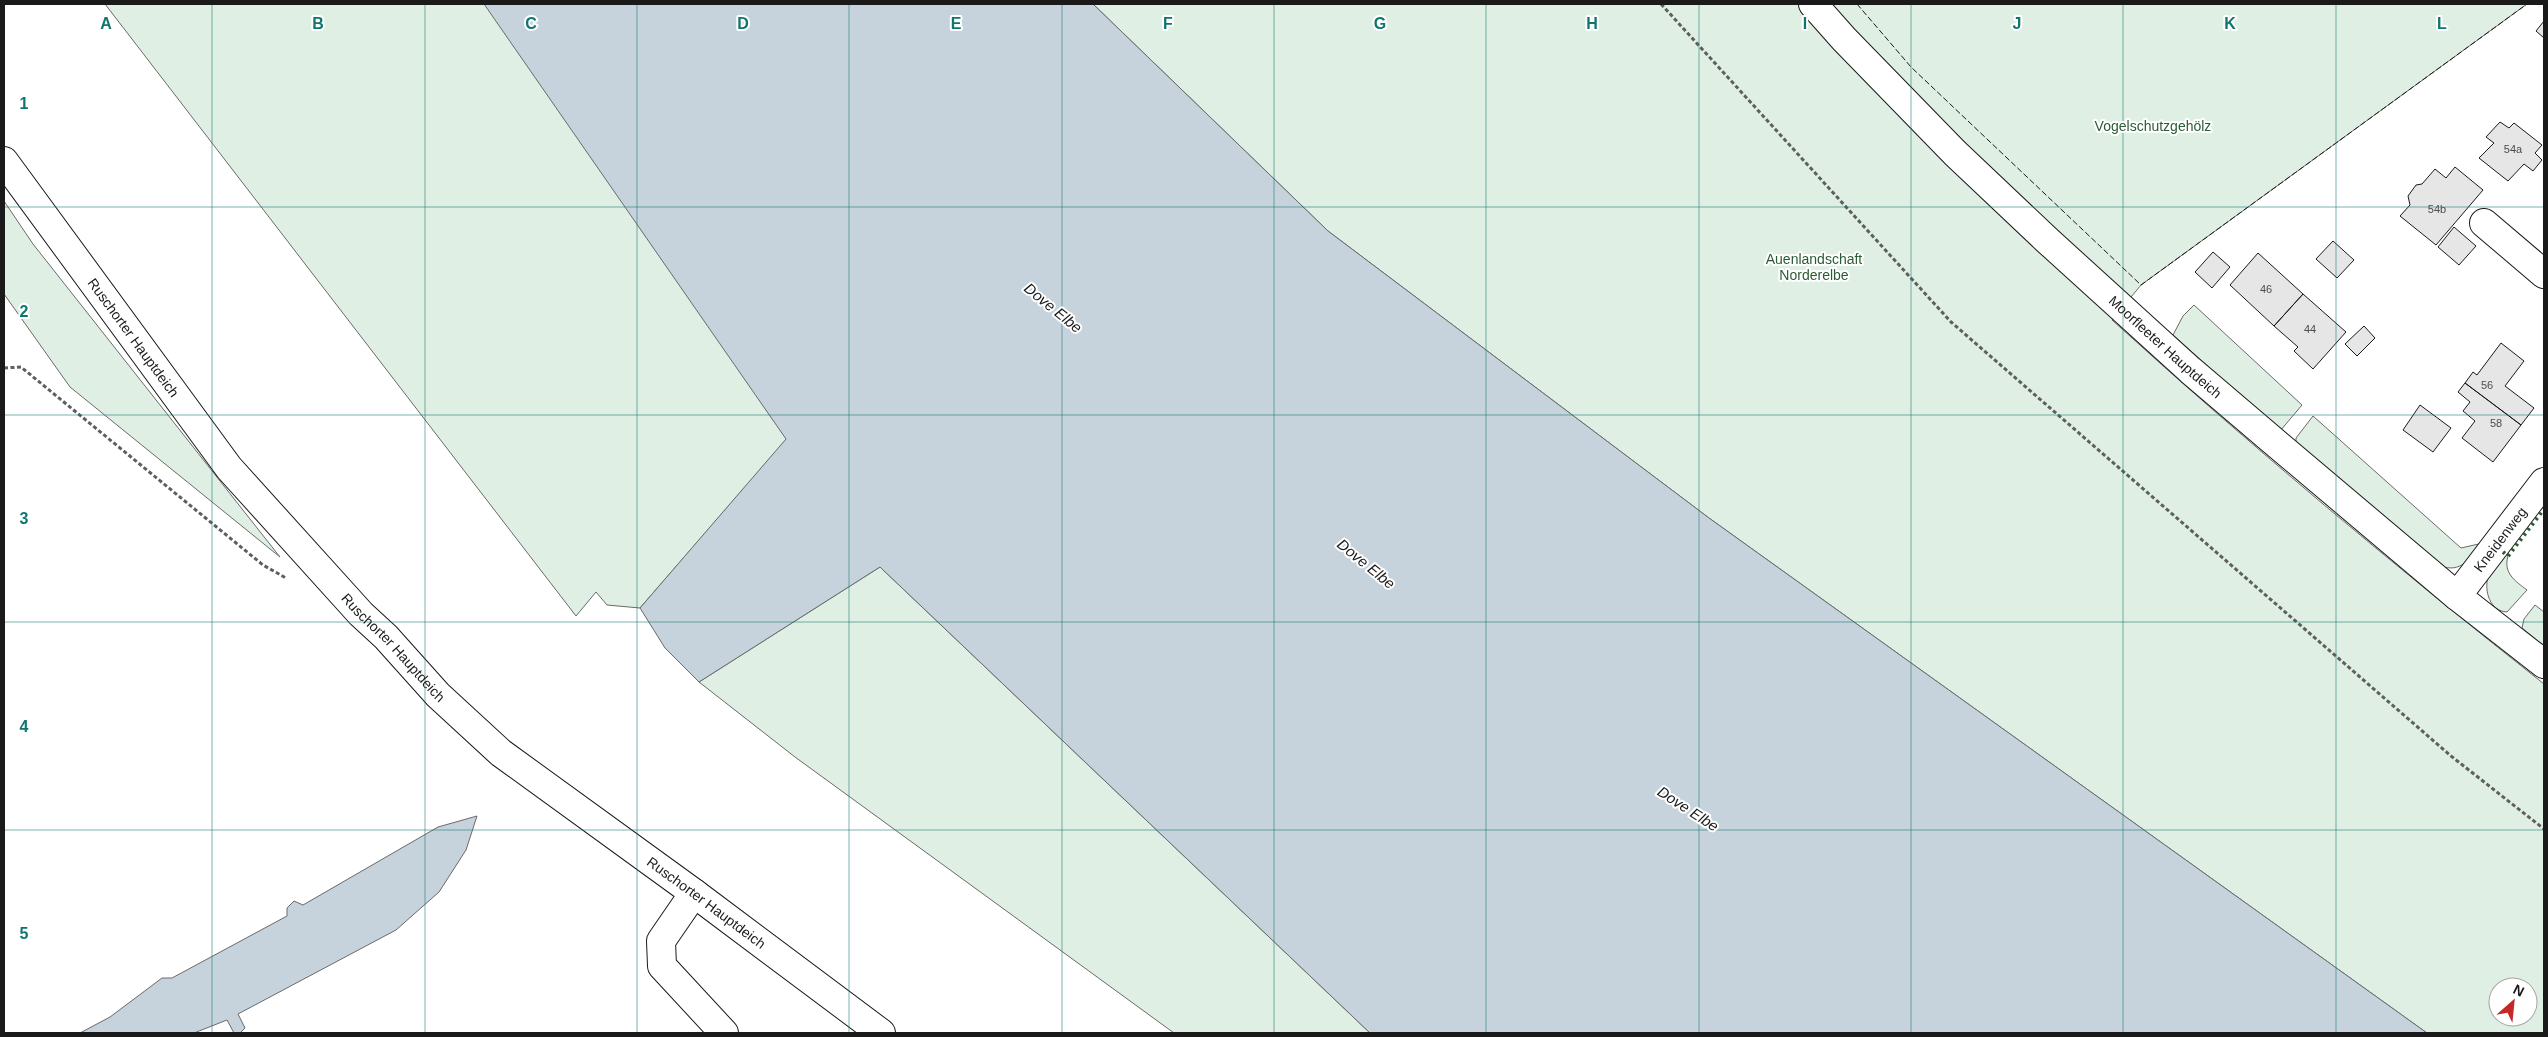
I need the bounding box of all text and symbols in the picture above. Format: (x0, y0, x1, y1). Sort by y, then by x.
text: A (100, 15, 112, 32)
text: B (312, 15, 324, 32)
text: C (525, 15, 537, 32)
text: D (737, 15, 749, 32)
text: E (951, 15, 962, 32)
text: F (1163, 15, 1173, 32)
text: G (1374, 15, 1386, 32)
text: H (1586, 15, 1598, 32)
text: I (1803, 15, 1807, 32)
text: J (2013, 15, 2021, 32)
text: K (2224, 15, 2236, 32)
text: L (2437, 15, 2447, 32)
text: 1 (20, 95, 29, 112)
park label: Vogelschutzgehölz (2095, 118, 2211, 134)
house number: 54a (2504, 143, 2523, 155)
house number: 54b (2428, 203, 2446, 215)
park label: Auenlandschaft Norderelbe (1766, 251, 1862, 283)
street label: Ruschorter Hauptdeich (85, 275, 182, 400)
water label: Dove Elbe (1021, 279, 1086, 336)
house number: 46 (2260, 283, 2272, 295)
street label: Moorfleeter Hauptdeich (2106, 292, 2225, 401)
text: 2 (20, 303, 29, 320)
house number: 44 (2304, 323, 2316, 335)
house number: 56 (2481, 379, 2493, 391)
house number: 58 (2490, 417, 2502, 429)
street label: Kneidenweg (2470, 504, 2530, 575)
text: 3 (20, 510, 29, 527)
water label: Dove Elbe (1334, 535, 1399, 592)
street label: Ruschorter Hauptdeich (338, 590, 448, 705)
text: 4 (20, 718, 29, 735)
water label: Dove Elbe (1655, 783, 1722, 835)
street label: Ruschorter Hauptdeich (644, 854, 769, 952)
text: 5 (20, 925, 29, 942)
north arrow (2488, 977, 2538, 1027)
text: N (2511, 981, 2527, 1000)

